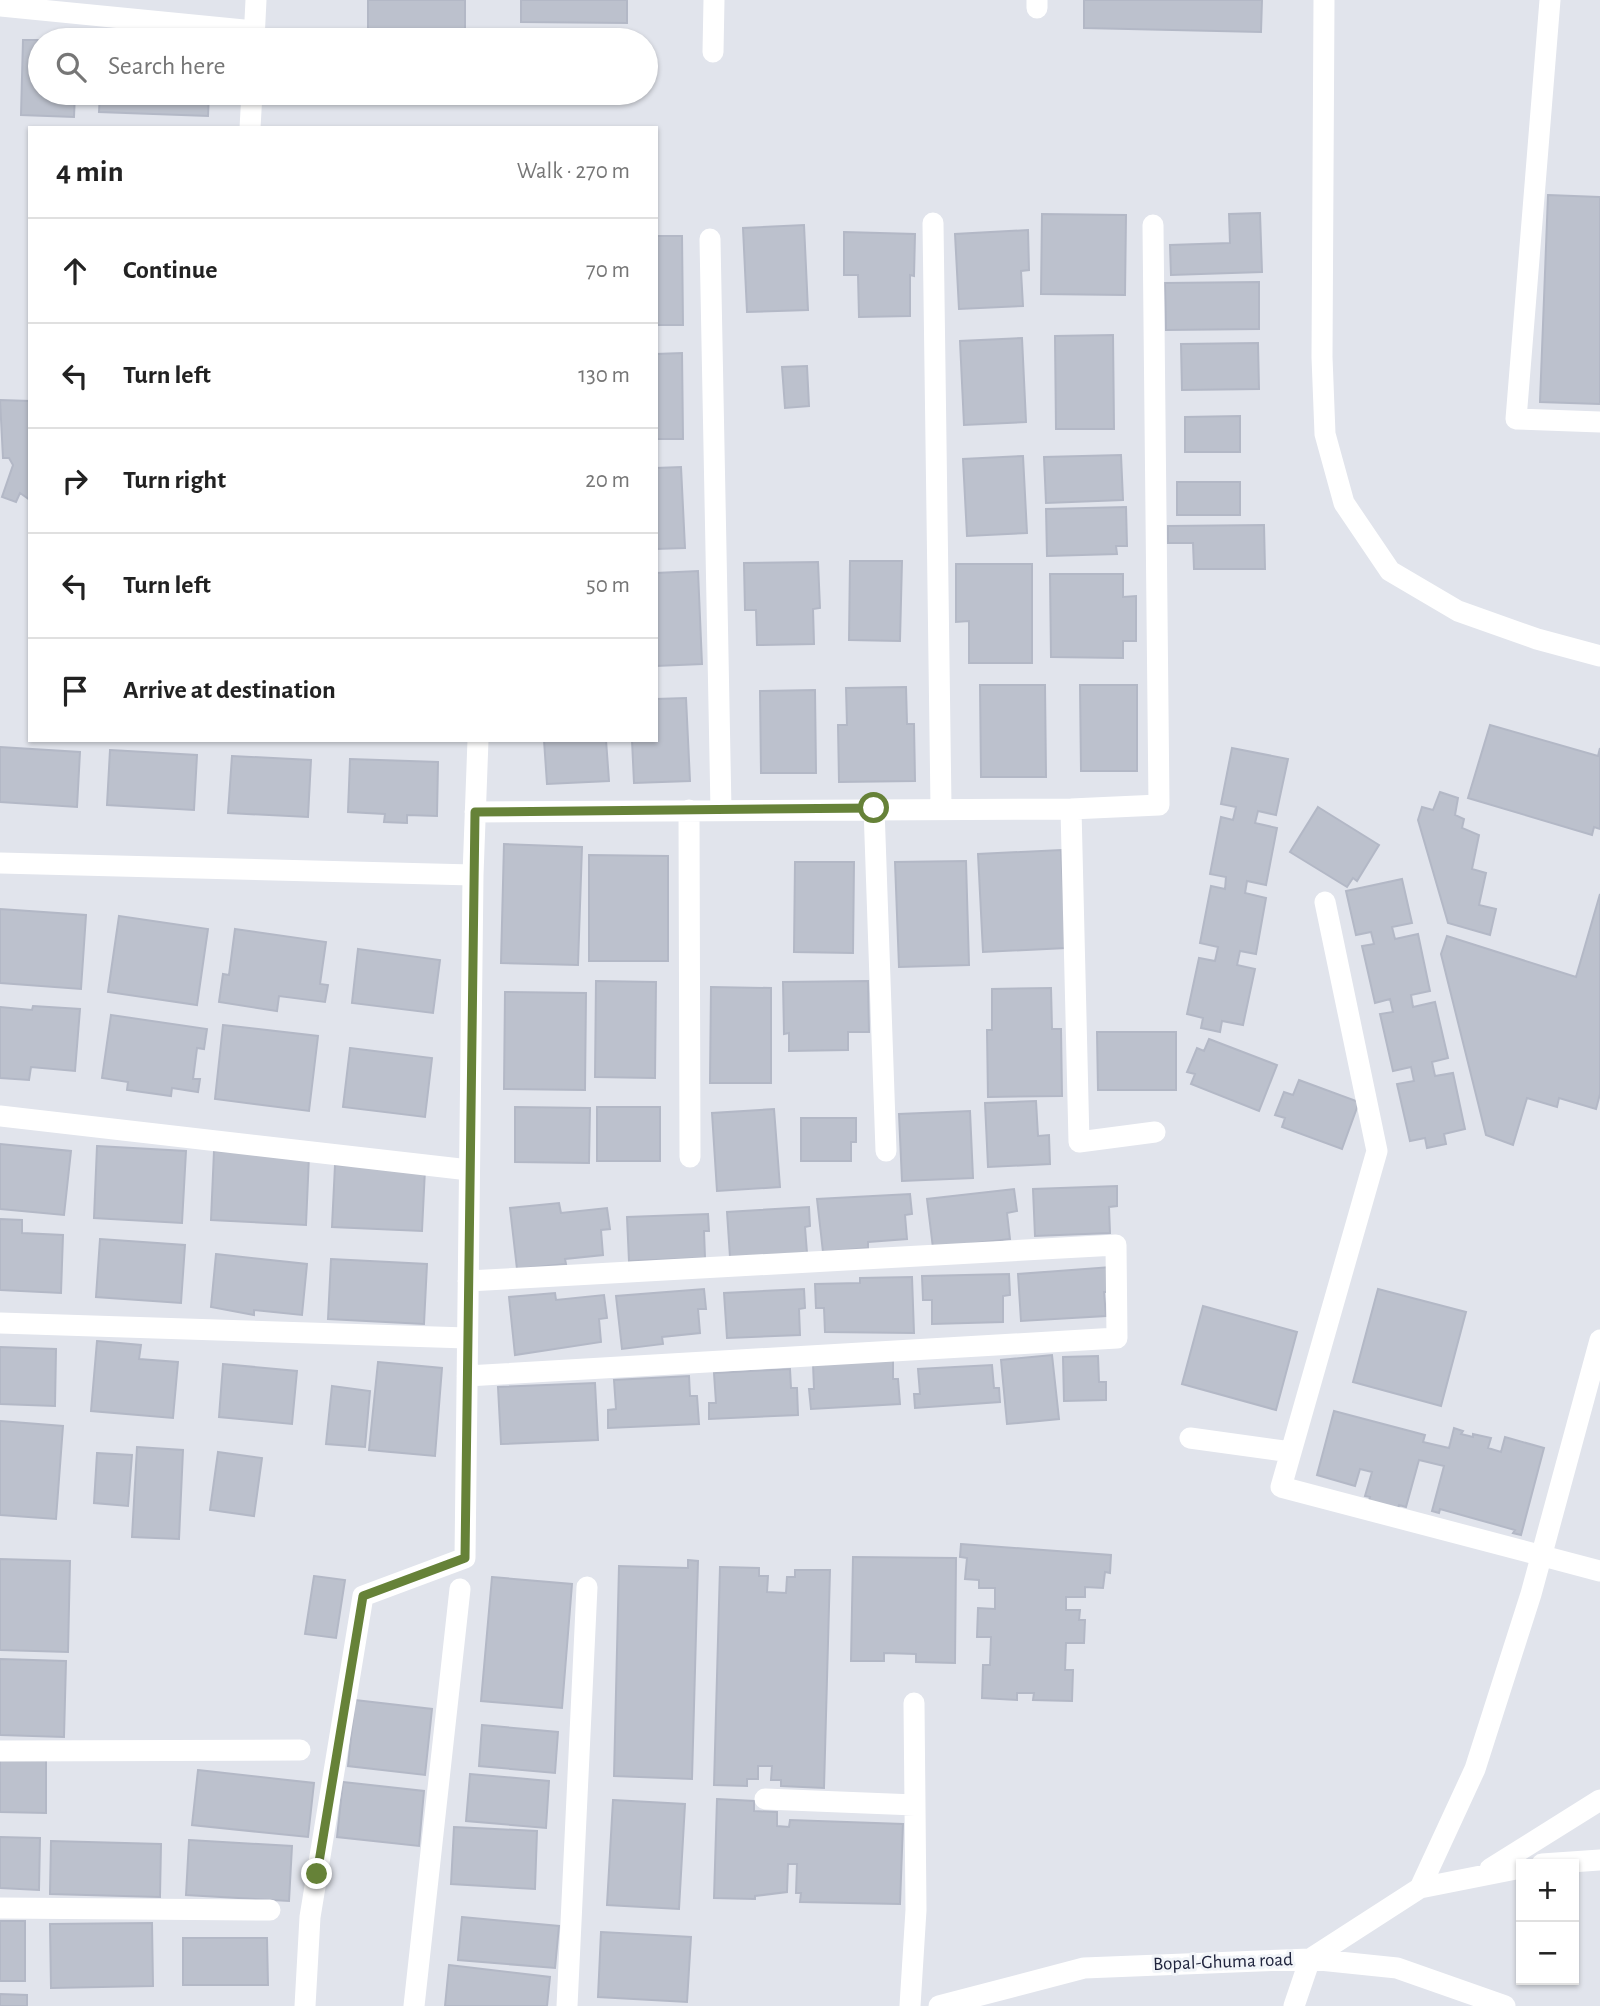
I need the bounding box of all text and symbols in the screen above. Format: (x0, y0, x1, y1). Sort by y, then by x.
search box (28, 28, 658, 105)
icon: search (52, 48, 90, 86)
text: Search here (108, 53, 226, 79)
text: 4 min (56, 157, 124, 187)
text: Walk · 270 m (517, 160, 630, 183)
icon: ahead (56, 252, 94, 290)
text: Continue (123, 257, 218, 283)
text: 70 m (586, 259, 630, 282)
icon: left (56, 357, 94, 395)
text: Turn left (123, 362, 211, 388)
text: 130 m (578, 364, 630, 387)
icon: right (56, 462, 94, 500)
text: Turn right (123, 467, 226, 493)
text: 20 m (585, 469, 630, 492)
icon: left (56, 567, 94, 605)
text: Turn left (123, 572, 211, 598)
text: 50 m (586, 574, 630, 597)
icon: arrive (56, 672, 94, 710)
text: Arrive at destination (123, 677, 336, 703)
route start (858, 792, 889, 823)
route end (301, 1858, 332, 1889)
map controls (1516, 1859, 1579, 1985)
button: + (1516, 1859, 1579, 1922)
button: − (1516, 1922, 1579, 1985)
street label: Bopal-Ghuma road (1153, 1950, 1293, 1974)

